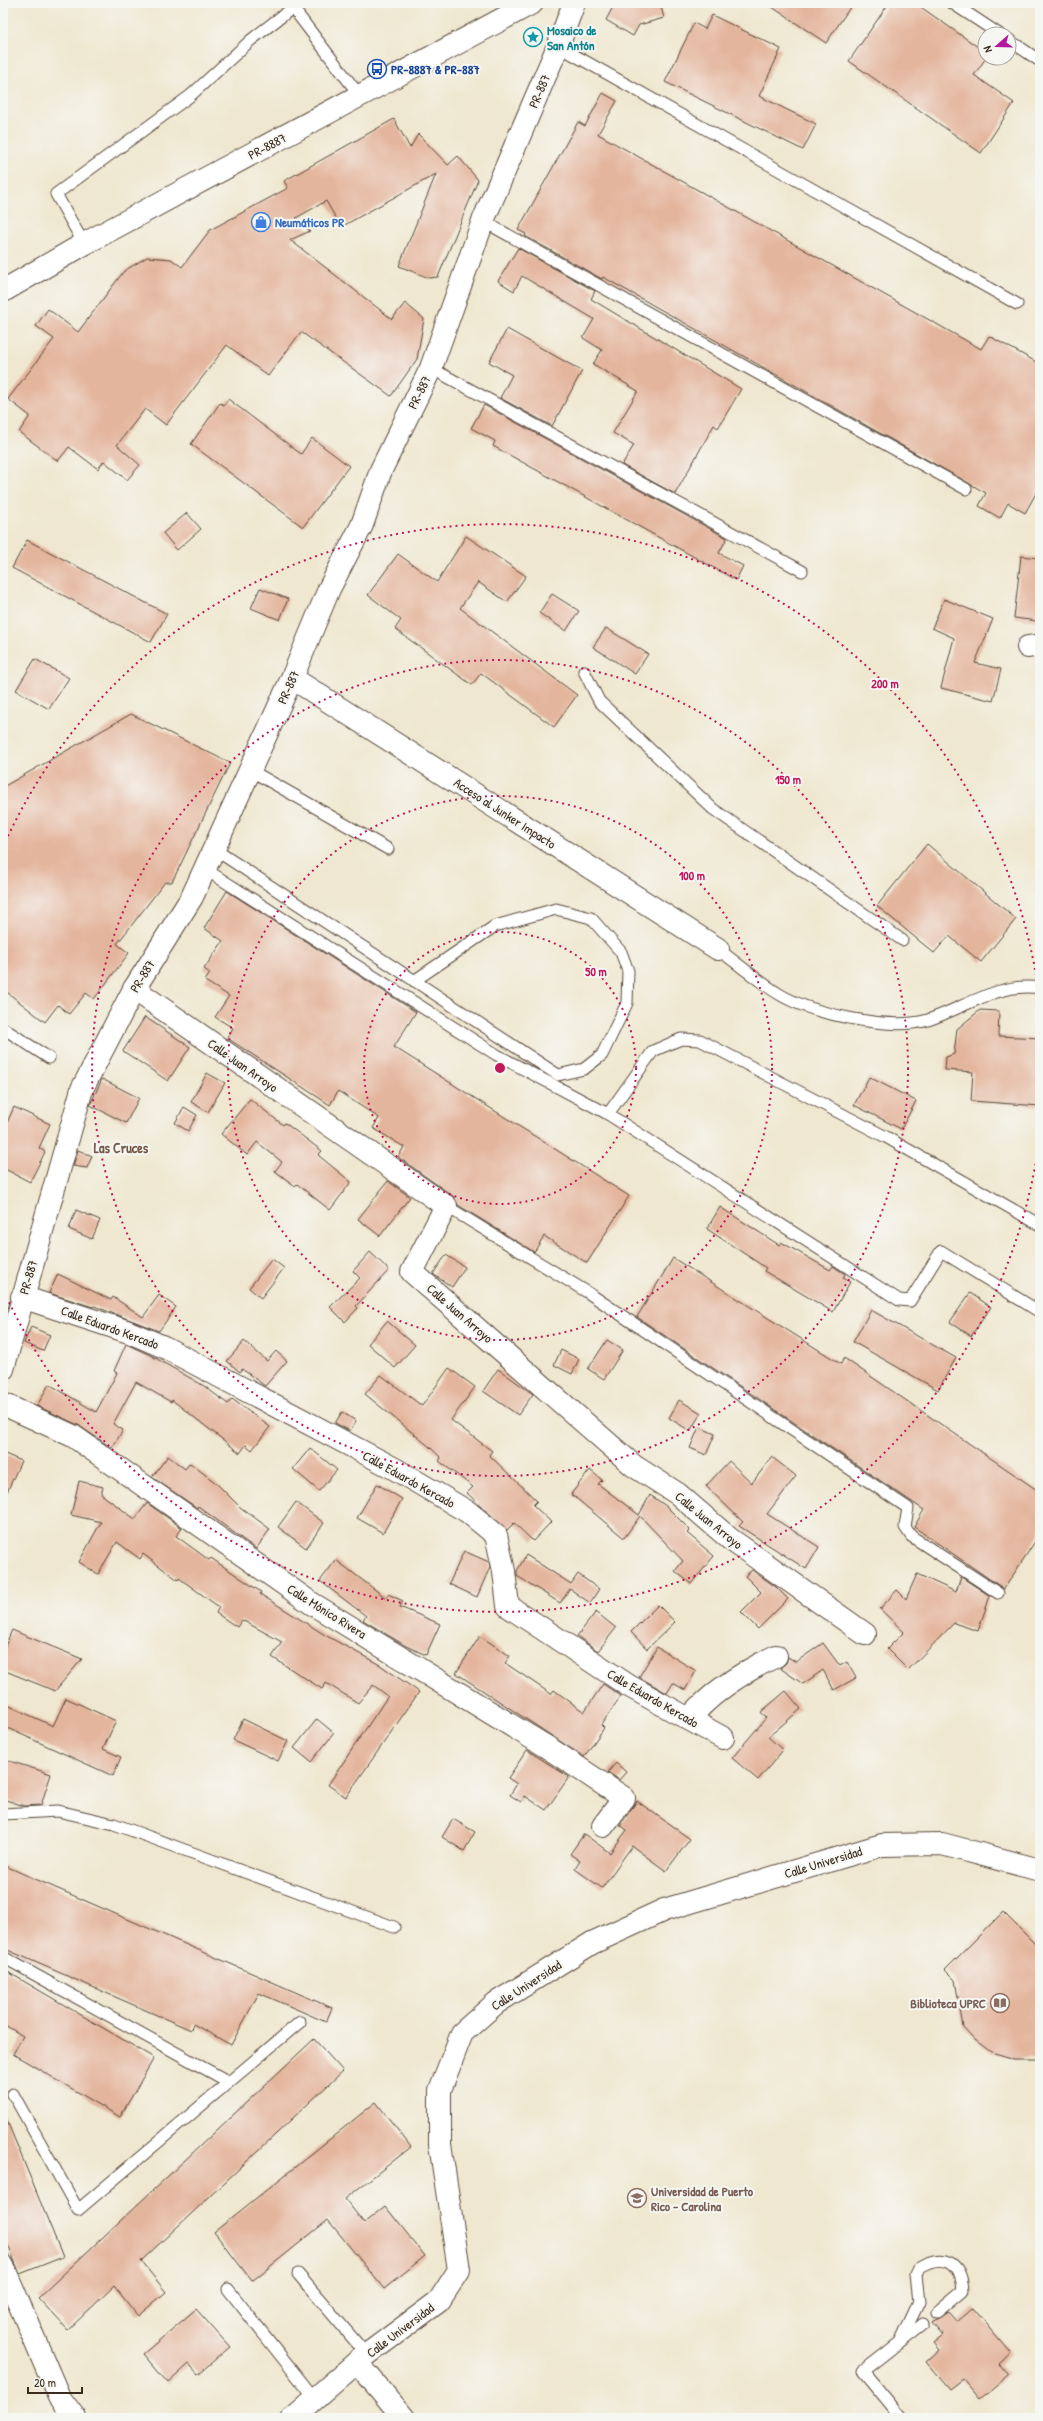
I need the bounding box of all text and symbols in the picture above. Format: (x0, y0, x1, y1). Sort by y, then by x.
place label: Mosaico de San Antón (547, 21, 597, 54)
place icon: Mosaico de San Antón (522, 26, 544, 48)
north arrow (977, 26, 1017, 66)
text: N (980, 44, 995, 55)
bus stop icon: PR-8887 & PR-887 (366, 58, 388, 80)
place label: PR-8887 & PR-887 (391, 60, 480, 78)
street label: PR-887 (524, 71, 554, 111)
street label: PR-8887 (245, 128, 289, 164)
shop icon: Neumáticos PR (250, 211, 272, 233)
place label: Neumáticos PR (275, 213, 344, 231)
street label: PR-887 (403, 372, 435, 412)
street label: PR-887 (273, 667, 303, 707)
text: 200 m (871, 675, 899, 692)
text: 150 m (775, 771, 801, 788)
street label: Acceso al Junker Impacto (451, 773, 559, 853)
text: 100 m (679, 867, 705, 884)
street label: PR-887 (125, 956, 159, 996)
text: 50 m (585, 963, 607, 980)
street label: Calle Juan Arroyo (204, 1034, 282, 1096)
centre of rings (493, 1061, 507, 1075)
district label: Las Cruces (94, 1138, 149, 1157)
street label: PR-887 (15, 1258, 41, 1296)
street label: Calle Juan Arroyo (423, 1279, 497, 1347)
street label: Calle Eduardo Kercado (59, 1301, 161, 1353)
street label: Calle Eduardo Kercado (360, 1446, 458, 1512)
street label: Calle Juan Arroyo (671, 1487, 747, 1553)
street label: Calle Mónico Rivera (284, 1579, 370, 1643)
street label: Calle Eduardo Kercado (604, 1664, 702, 1732)
street label: Calle Universidad (782, 1842, 864, 1882)
street label: Calle Universidad (487, 1956, 565, 2014)
library icon: Biblioteca UPRC (989, 1992, 1011, 2014)
place label: Biblioteca UPRC (910, 1994, 986, 2012)
place label: Universidad de Puerto Rico - Carolina (651, 2182, 754, 2215)
school or university icon: Universidad de Puerto Rico - Carolina (626, 2187, 648, 2209)
street label: Calle Universidad (362, 2299, 438, 2361)
scale bar (28, 2369, 82, 2395)
text: 20 m (34, 2374, 56, 2391)

